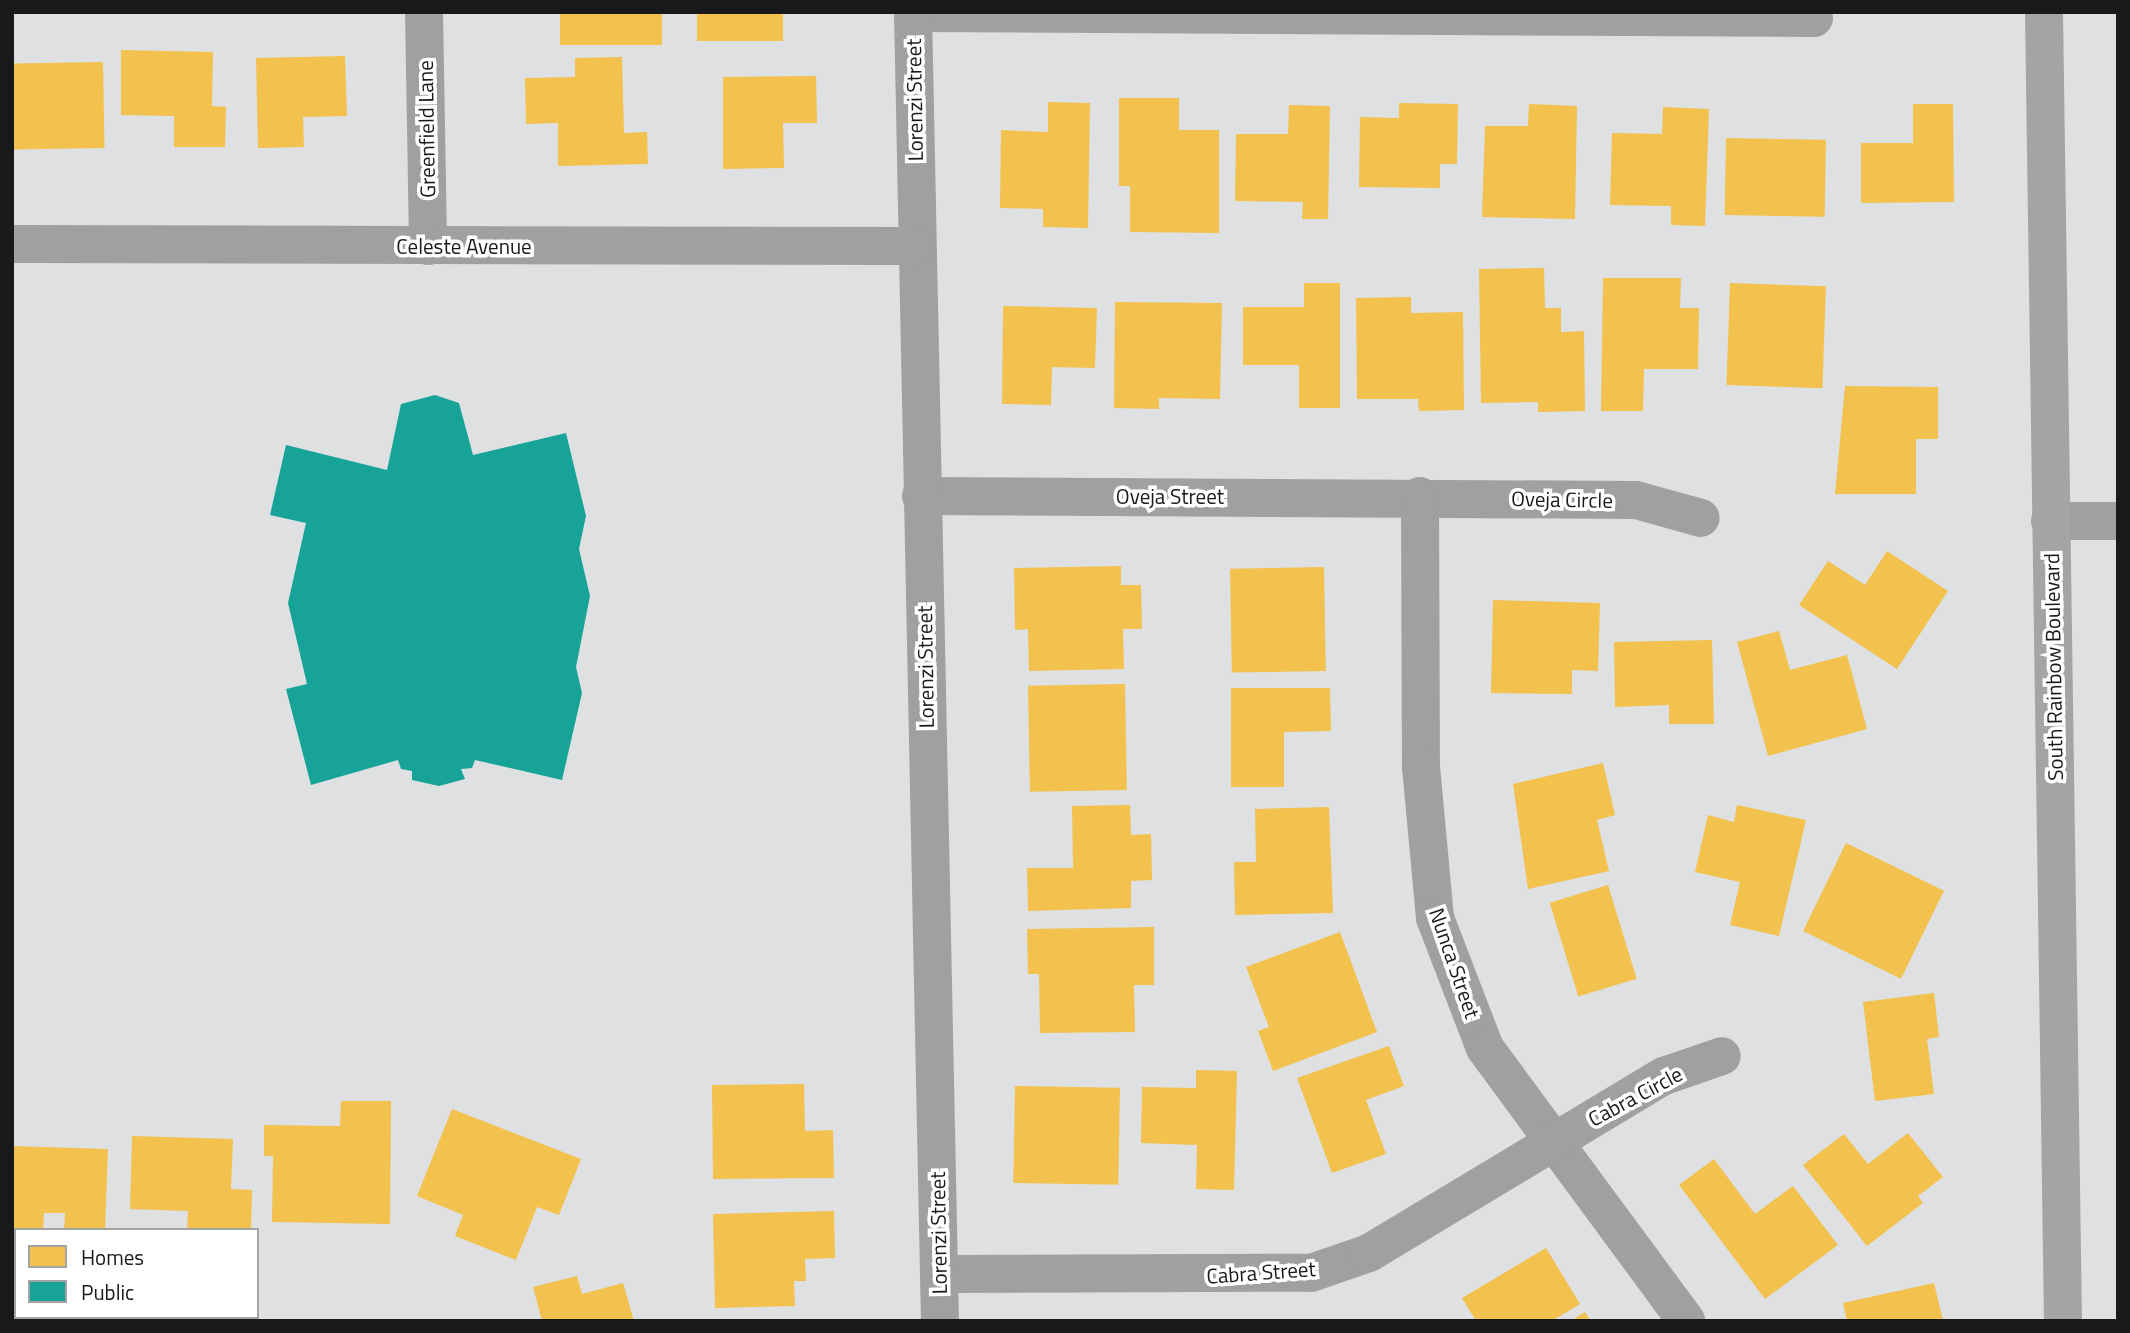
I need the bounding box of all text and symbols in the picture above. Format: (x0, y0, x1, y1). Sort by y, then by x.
street label: Lorenzi Street (900, 38, 928, 162)
street label: Greenfield Lane (412, 60, 440, 198)
street label: Celeste Avenue (396, 233, 532, 259)
street label: Oveja Street (1116, 483, 1224, 509)
street label: Oveja Circle (1511, 486, 1613, 512)
street label: South Rainbow Boulevard (2038, 553, 2068, 781)
street label: Lorenzi Street (911, 605, 939, 729)
street label: Nunca Street (1424, 905, 1486, 1021)
street label: Cabra Circle (1584, 1061, 1686, 1131)
street label: Lorenzi Street (924, 1171, 952, 1295)
legend (14, 1228, 259, 1319)
text: Homes (81, 1241, 144, 1273)
street label: Cabra Street (1205, 1256, 1317, 1288)
text: Public (81, 1276, 134, 1308)

